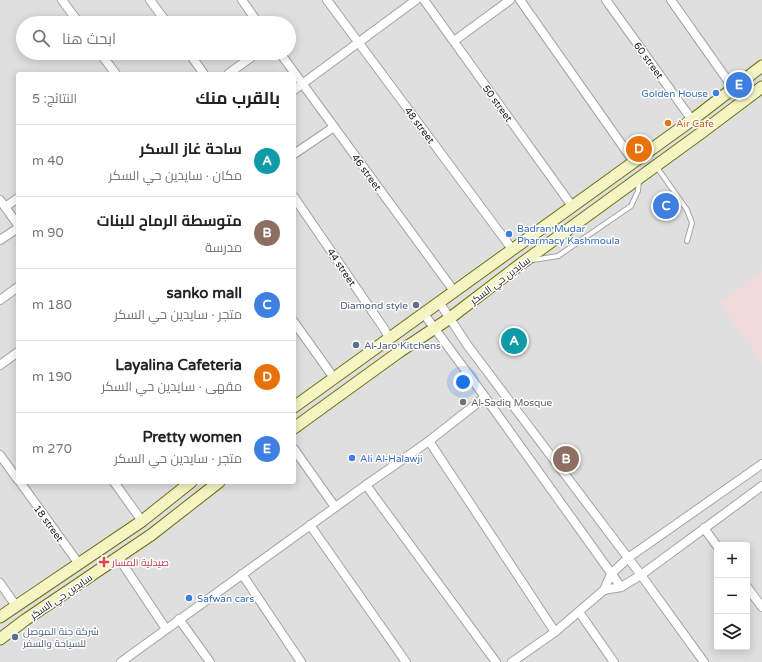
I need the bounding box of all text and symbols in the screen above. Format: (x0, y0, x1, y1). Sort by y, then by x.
search box (16, 16, 296, 60)
icon: search (30, 27, 52, 49)
text: ابحث هنا (62, 30, 116, 48)
street label: 60 street (631, 40, 666, 81)
pin: E (726, 70, 752, 100)
street label: 50 street (480, 83, 515, 124)
text: بالقرب منك (195, 88, 280, 109)
place label: Golden House (641, 88, 708, 100)
marker: Golden House (711, 88, 721, 98)
text: النتائج: 5 (32, 91, 77, 107)
street label: 48 street (402, 105, 437, 146)
marker: Air Cafe (663, 118, 673, 128)
place label: Air Cafe (676, 118, 714, 130)
pin: D (626, 134, 652, 164)
text: ساحة غاز السكر (139, 140, 242, 158)
street label: 46 street (349, 152, 384, 193)
text: 40 m (32, 153, 64, 169)
text: A (262, 153, 272, 169)
text: مكان · سايدين حي السكر (109, 168, 242, 184)
pin: C (653, 191, 679, 221)
text: متوسطة الرماح للبنات (97, 212, 242, 230)
place label: Badran Mudar Pharmacy Kashmoula (517, 223, 620, 247)
text: 90 m (32, 225, 64, 241)
text: B (263, 225, 272, 241)
marker: Badran Mudar Pharmacy Kashmoula (504, 229, 514, 239)
text: مدرسة (205, 240, 242, 256)
street label: 44 street (324, 247, 358, 289)
street label: سايدين حي السكر (467, 254, 534, 309)
text: sanko mall (167, 284, 242, 302)
text: 180 m (32, 297, 72, 313)
text: C (262, 297, 272, 313)
place label: Diamond style (340, 300, 408, 312)
marker: Diamond style (411, 300, 421, 310)
text: متجر · سايدين حي السكر (114, 307, 242, 323)
pin: A (501, 326, 527, 356)
marker: Al-Jaro Kitchens (351, 340, 361, 350)
place label: Al-Jaro Kitchens (364, 340, 441, 352)
text: Layalina Cafeteria (115, 356, 242, 374)
text: 190 m (32, 369, 72, 385)
text: D (262, 369, 272, 385)
your location (453, 372, 473, 392)
text: مقهى · سايدين حي السكر (101, 379, 242, 395)
marker: Al-Sadiq Mosque (458, 397, 468, 407)
place label: Al-Sadiq Mosque (471, 397, 552, 409)
text: Pretty women (142, 428, 242, 446)
text: 270 m (32, 441, 72, 457)
text: E (263, 441, 271, 457)
pin: B (553, 444, 579, 474)
text: متجر · سايدين حي السكر (114, 451, 242, 467)
marker: Ali Al-Halawji (347, 453, 357, 463)
place label: Ali Al-Halawji (360, 453, 423, 465)
street label: 18 street (31, 503, 66, 544)
map controls (714, 542, 750, 650)
button: + (714, 542, 750, 578)
marker: صيدلية المسار (99, 557, 109, 567)
place label: صيدلية المسار (111, 557, 169, 569)
street label: سايدين حي السكر (27, 572, 95, 623)
button: − (714, 578, 750, 614)
marker: Safwan cars (184, 593, 194, 603)
place label: Safwan cars (197, 593, 254, 605)
button: layers (714, 614, 750, 650)
place label: شركة جنة الموصل للسياحة والسفر (22, 626, 99, 650)
marker: شركة جنة الموصل للسياحة والسفر (10, 632, 20, 642)

